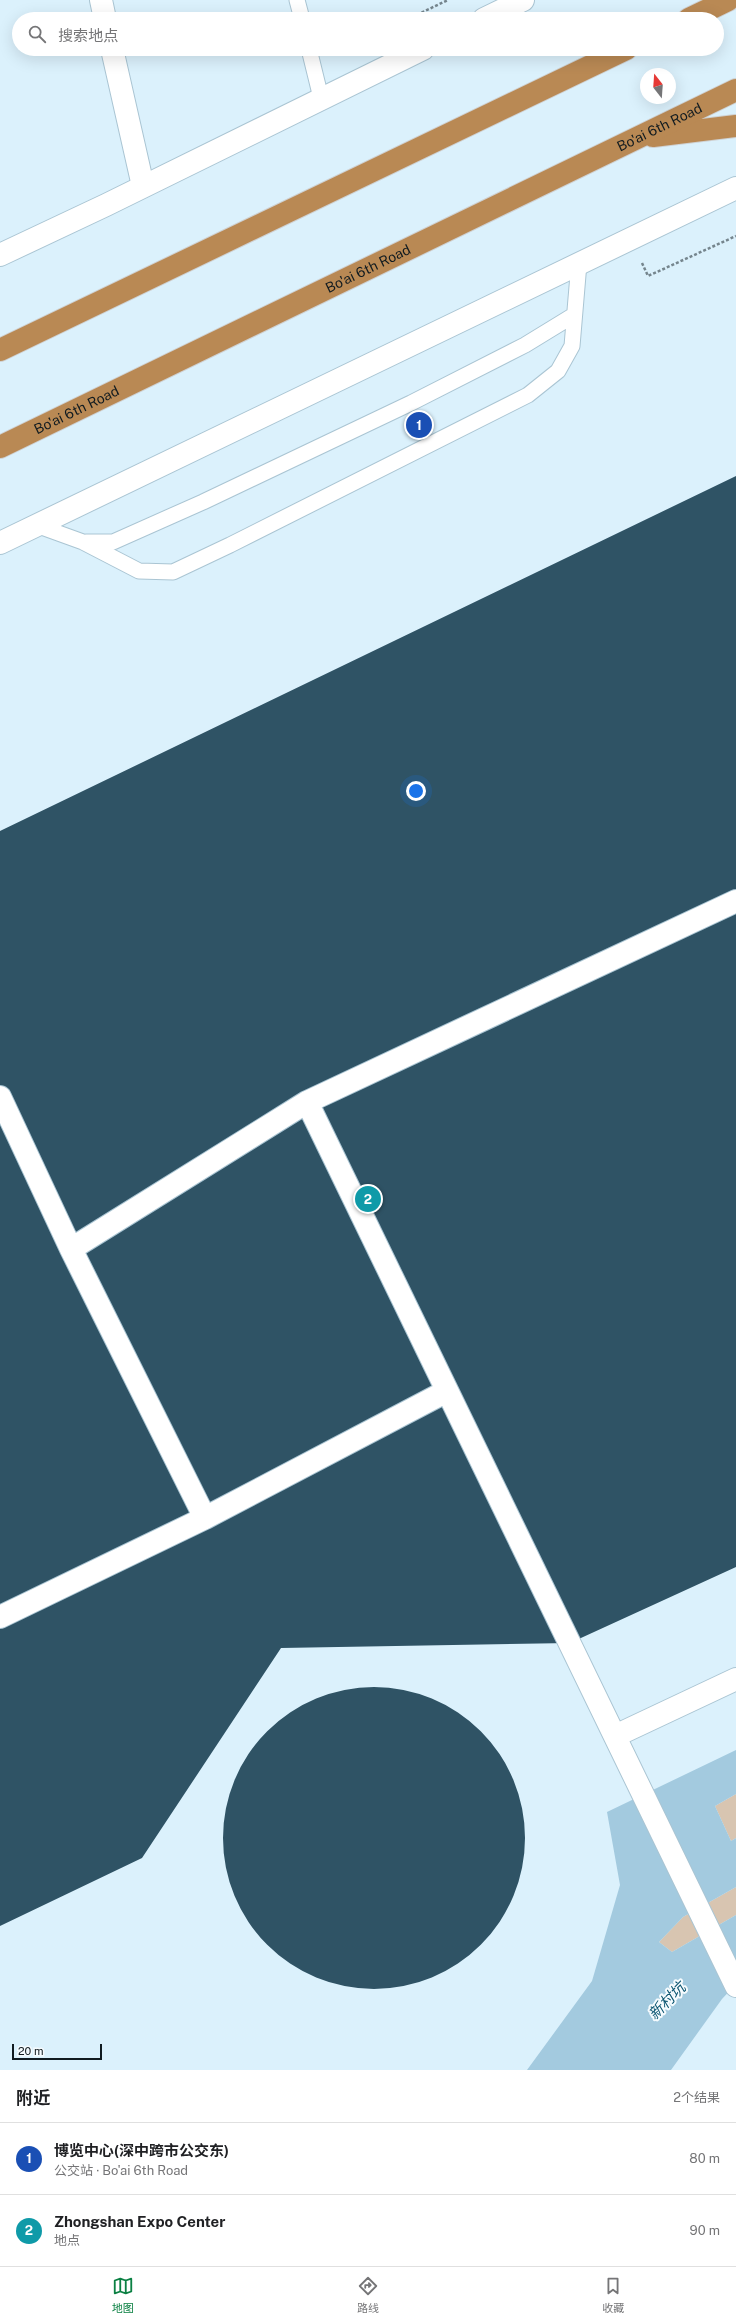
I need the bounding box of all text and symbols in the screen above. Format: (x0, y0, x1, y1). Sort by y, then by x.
search box (12, 12, 724, 56)
icon: search (26, 23, 48, 45)
text: 搜索地点 (58, 27, 118, 44)
north arrow (640, 68, 676, 104)
street label: Bo'ai 6th Road (614, 100, 705, 155)
street label: Bo'ai 6th Road (323, 241, 413, 296)
street label: Bo'ai 6th Road (31, 383, 122, 437)
pin: 1 (406, 410, 432, 440)
your location (406, 781, 426, 801)
pin: 2 (355, 1184, 381, 1214)
water label: 新村坑 (645, 1977, 690, 2023)
scale bar (12, 2042, 102, 2061)
text: 20 m (18, 2045, 43, 2057)
text: 附近 (16, 2088, 50, 2108)
text: 2个结果 (673, 2090, 720, 2105)
text: 博览中心(深中跨市公交东) (54, 2142, 229, 2159)
text: 1 (26, 2151, 32, 2166)
text: 80 m (689, 2151, 720, 2166)
text: 公交站 · Bo'ai 6th Road (54, 2163, 188, 2178)
text: Zhongshan Expo Center (54, 2213, 225, 2230)
text: 2 (25, 2223, 33, 2238)
text: 90 m (690, 2223, 720, 2238)
text: 地点 (54, 2233, 80, 2248)
tab: 地图 (112, 2275, 134, 2315)
tab: 路线 (357, 2275, 379, 2315)
tab: 收藏 (602, 2275, 624, 2315)

